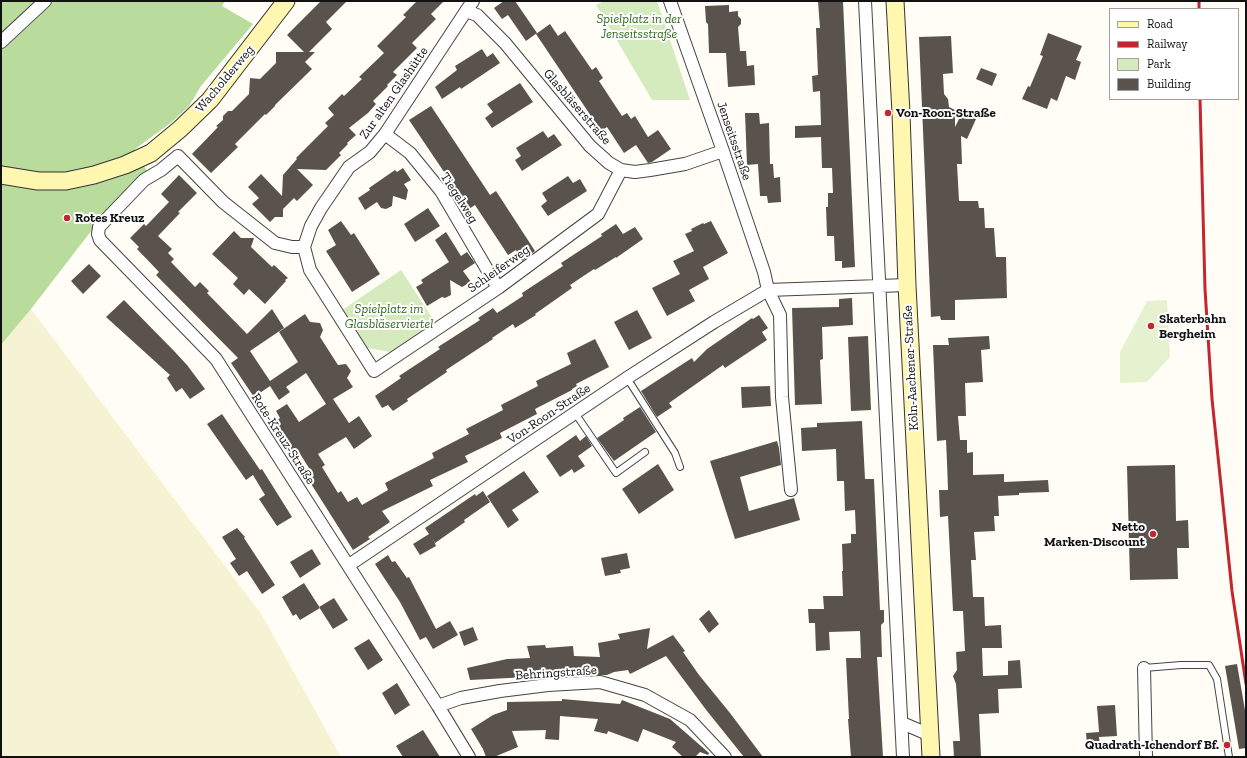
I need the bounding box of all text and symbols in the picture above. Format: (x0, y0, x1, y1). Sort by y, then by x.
legend (1109, 8, 1239, 100)
park label: Spielplatz in der Jenseitsstraße (597, 11, 681, 42)
text: Road (1147, 17, 1173, 31)
text: Railway (1147, 37, 1188, 51)
street label: Wacholderweg (192, 42, 258, 116)
street label: Zur alten Glashütte (356, 44, 432, 142)
text: Park (1147, 57, 1171, 71)
street label: Glasbläserstraße (540, 66, 614, 148)
text: Building (1147, 77, 1191, 91)
street label: Jenseitsstraße (713, 100, 755, 182)
place label: Von-Roon-Straße (896, 105, 996, 121)
marker: Von-Roon-Straße (883, 108, 893, 118)
street label: Tiegelweg (437, 170, 481, 226)
place label: Rotes Kreuz (75, 210, 144, 226)
marker: Rotes Kreuz (62, 213, 72, 223)
street label: Schleiferweg (465, 242, 533, 296)
park label: Spielplatz im Glasbläserviertel (345, 301, 433, 332)
street label: Köln-Aachener-Straße (900, 305, 922, 431)
place label: Skaterbahn Bergheim (1159, 311, 1226, 342)
marker: Skaterbahn Bergheim (1146, 321, 1156, 331)
street label: Von-Roon-Straße (505, 380, 593, 448)
street label: Rote-Kreuz-Straße (248, 391, 318, 487)
place label: Netto Marken-Discount (1044, 519, 1145, 550)
marker: Netto Marken-Discount (1148, 529, 1158, 539)
street label: Behringstraße (515, 662, 597, 684)
place label: Quadrath-Ichendorf Bf. (1085, 737, 1219, 753)
marker: Quadrath-Ichendorf Bf. (1222, 740, 1232, 750)

